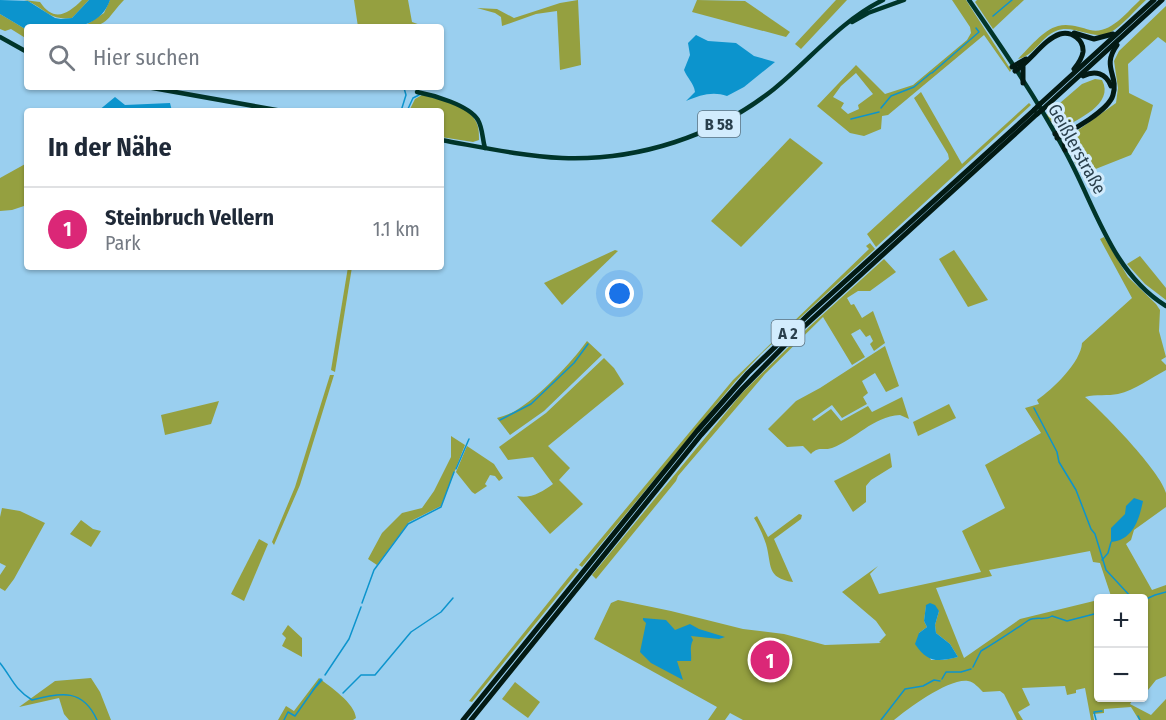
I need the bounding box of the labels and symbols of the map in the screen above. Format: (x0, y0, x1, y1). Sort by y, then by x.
street label: Geißlerstraße (1043, 100, 1111, 198)
road number: B 58 (698, 111, 740, 137)
your location (605, 279, 634, 308)
road number: A 2 (772, 320, 804, 346)
pin: 1 (750, 638, 790, 682)

